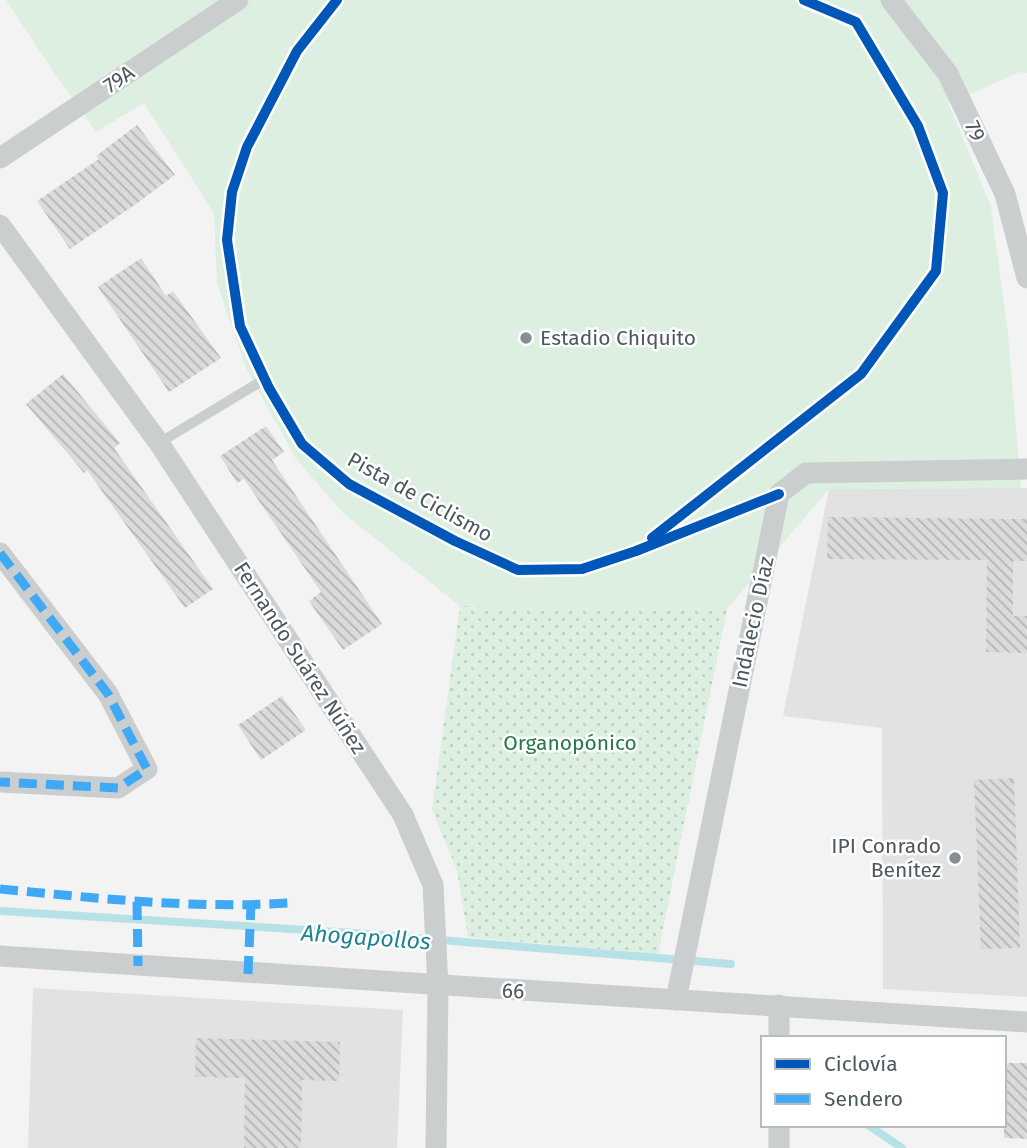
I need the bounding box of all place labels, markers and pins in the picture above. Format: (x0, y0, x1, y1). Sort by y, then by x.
place label: Estadio Chiquito (540, 325, 696, 351)
marker: Estadio Chiquito (518, 330, 534, 346)
place label: IPI Conrado Benítez (831, 833, 941, 883)
marker: IPI Conrado Benítez (947, 850, 963, 866)

